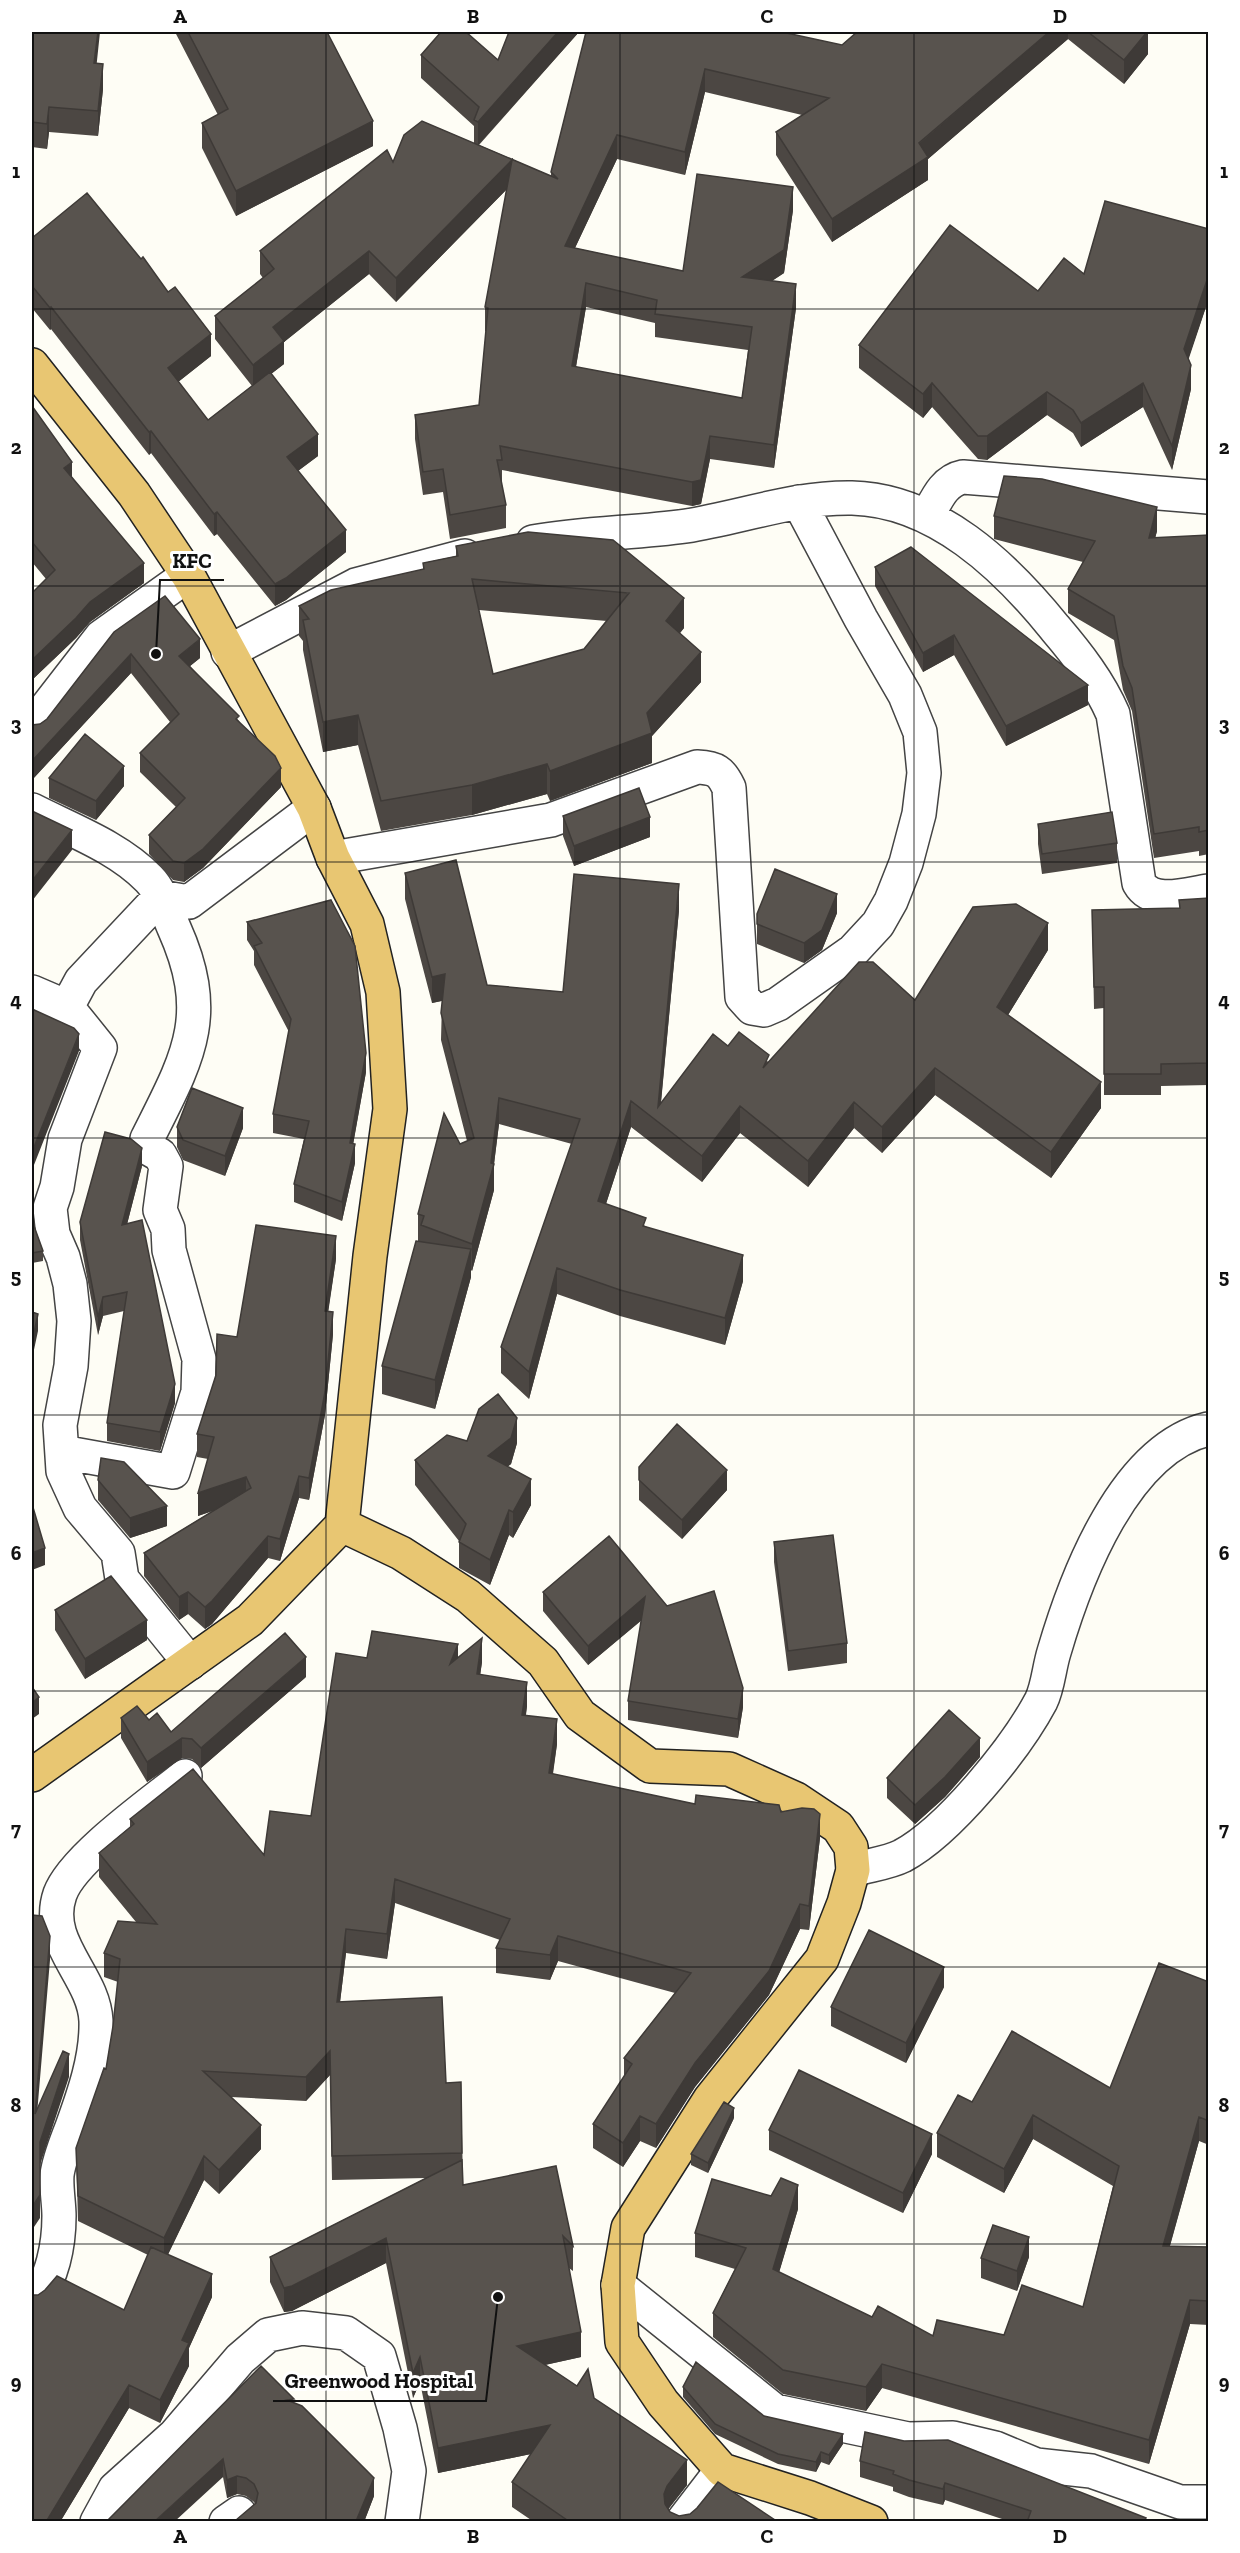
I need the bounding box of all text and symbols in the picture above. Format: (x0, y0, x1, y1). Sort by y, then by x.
text: A (173, 4, 187, 28)
text: B (467, 4, 479, 28)
text: C (761, 4, 774, 28)
text: D (1053, 4, 1067, 28)
text: 1 (12, 159, 20, 183)
text: 1 (1220, 159, 1228, 183)
text: 2 (11, 435, 22, 459)
text: 2 (1219, 435, 1230, 459)
callout: KFC (160, 541, 224, 580)
text: KFC (172, 548, 212, 573)
text: 3 (11, 712, 22, 736)
text: 3 (1219, 712, 1230, 736)
text: 4 (10, 988, 22, 1012)
text: 4 (1218, 988, 1230, 1012)
text: 5 (11, 1264, 21, 1288)
text: 5 (1219, 1264, 1229, 1288)
text: 6 (11, 1541, 22, 1565)
text: 6 (1219, 1541, 1230, 1565)
text: 7 (11, 1817, 21, 1841)
text: 7 (1219, 1817, 1229, 1841)
text: 8 (11, 2093, 22, 2117)
text: 8 (1219, 2093, 1230, 2117)
callout: Greenwood Hospital (273, 2362, 486, 2401)
text: Greenwood Hospital (285, 2368, 473, 2393)
text: 9 (11, 2370, 22, 2394)
text: 9 (1219, 2370, 1230, 2394)
text: A (173, 2524, 187, 2548)
text: B (467, 2524, 479, 2548)
text: C (761, 2524, 774, 2548)
text: D (1053, 2524, 1067, 2548)

